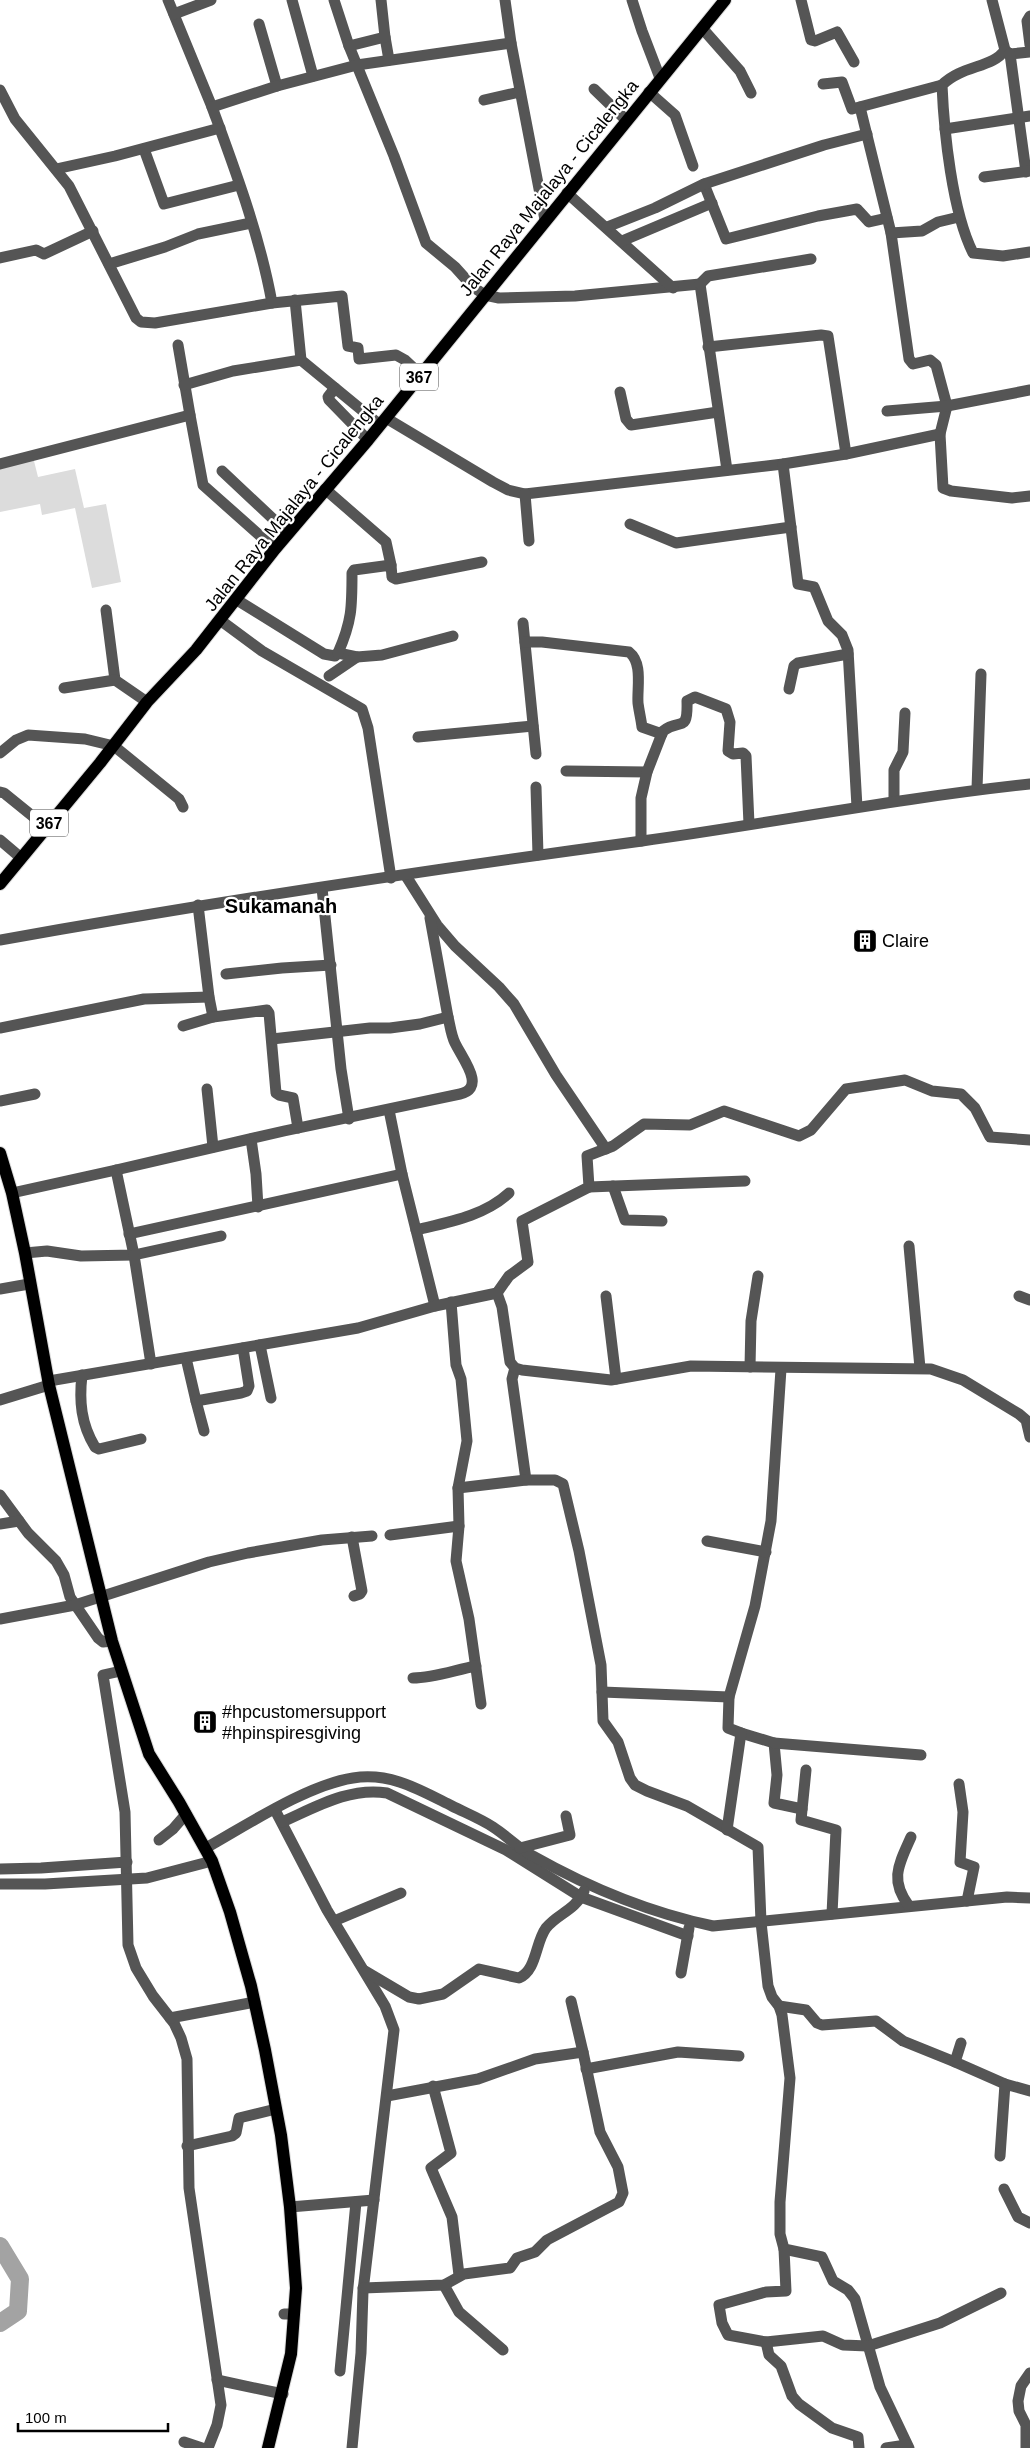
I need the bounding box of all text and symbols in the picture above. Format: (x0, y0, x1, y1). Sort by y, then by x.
street label: Jalan Raya Majalaya - Cicalengka (456, 75, 643, 300)
road number: 367 (400, 364, 438, 391)
street label: Jalan Raya Majalaya - Cicalengka (201, 390, 388, 615)
road number: 367 (30, 810, 68, 836)
district label: Sukamanah (225, 895, 337, 917)
building icon: Claire (852, 928, 878, 954)
place label: Claire (882, 931, 929, 951)
place label: #hpcustomersupport #hpinspiresgiving (222, 1702, 386, 1743)
building icon: #hpcustomersupport #hpinspiresgiving (192, 1709, 218, 1735)
scale bar (18, 2400, 168, 2432)
text: 100 m (25, 2409, 67, 2426)

